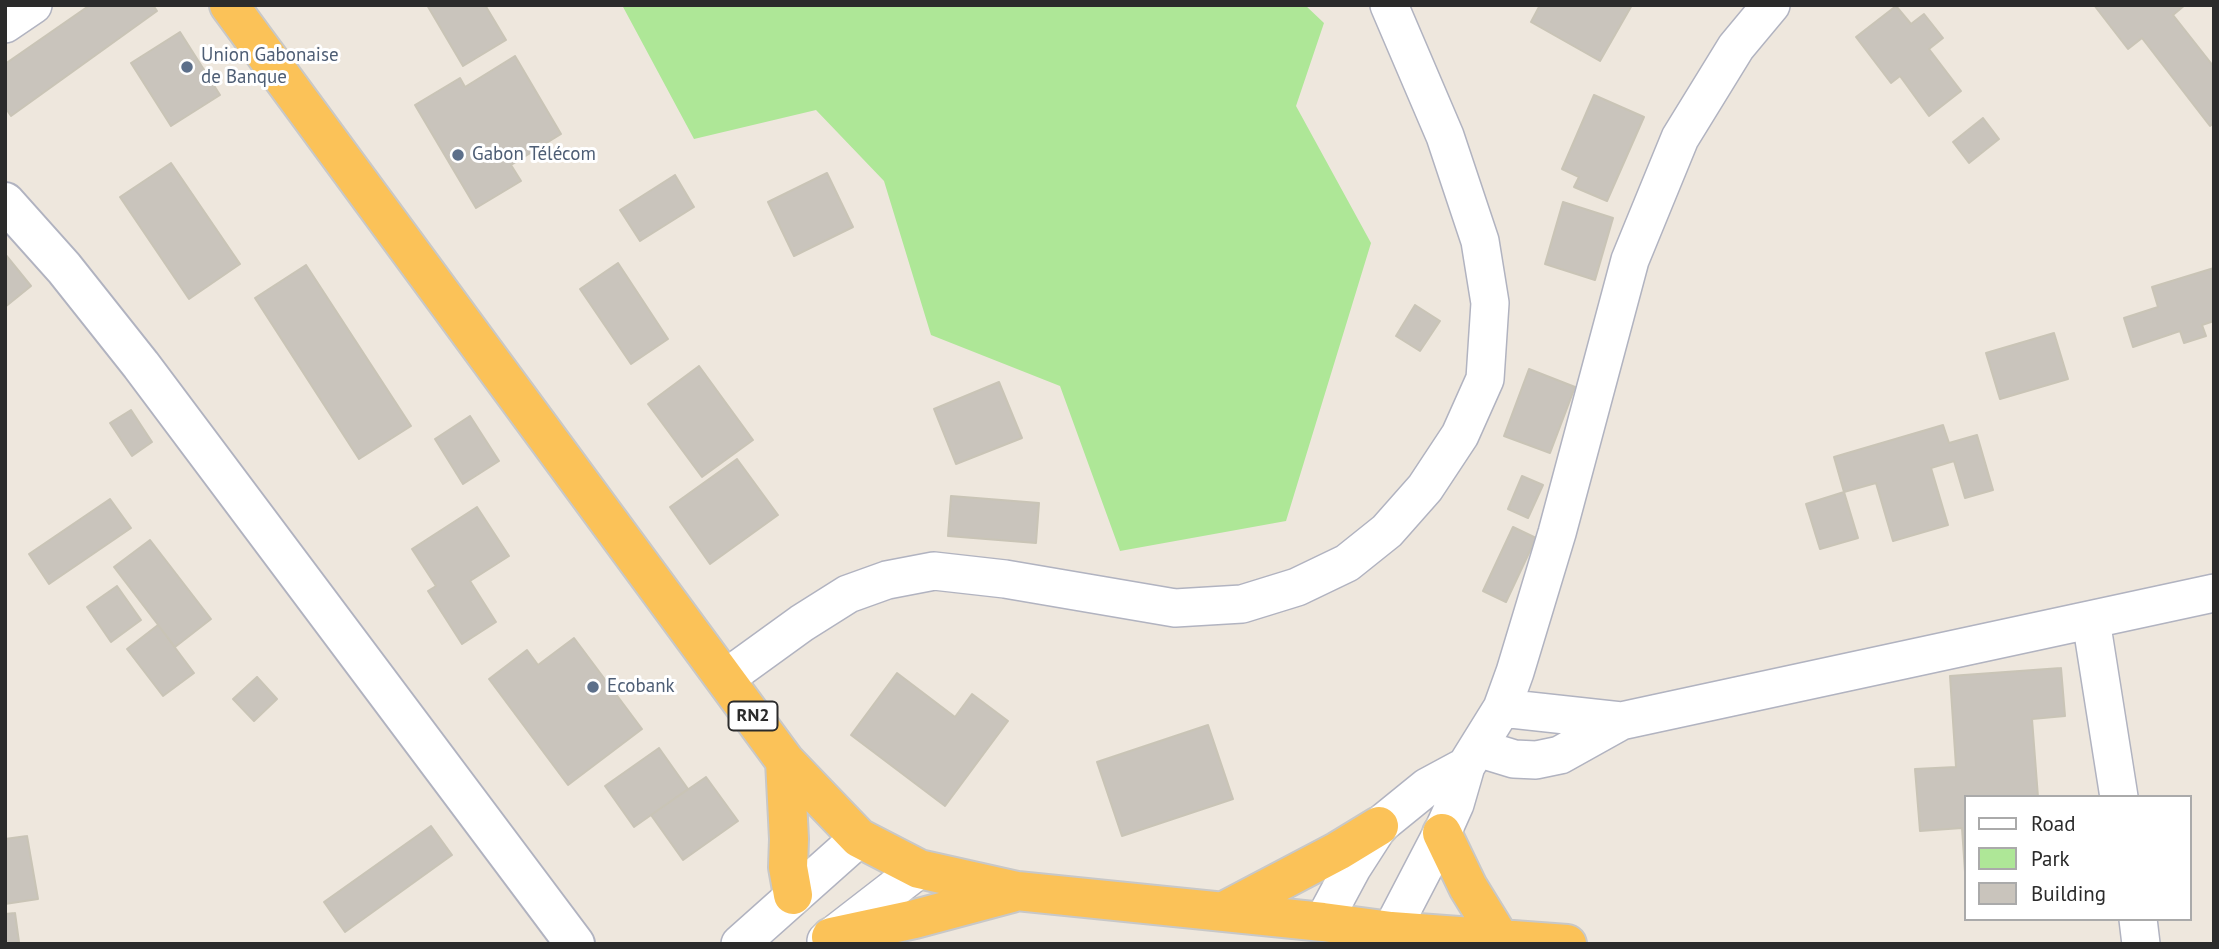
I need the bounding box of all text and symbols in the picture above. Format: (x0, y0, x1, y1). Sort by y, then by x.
place label: Union Gabonaise de Banque (201, 45, 339, 89)
marker: Union Gabonaise de Banque (179, 59, 195, 75)
place label: Gabon Télécom (472, 144, 596, 166)
marker: Gabon Télécom (450, 147, 466, 163)
place label: Ecobank (607, 676, 675, 698)
marker: Ecobank (585, 679, 601, 695)
road number: RN2 (728, 702, 778, 730)
legend (1964, 795, 2191, 921)
text: Road (2031, 810, 2075, 837)
text: Park (2031, 845, 2070, 872)
text: Building (2031, 880, 2106, 907)

